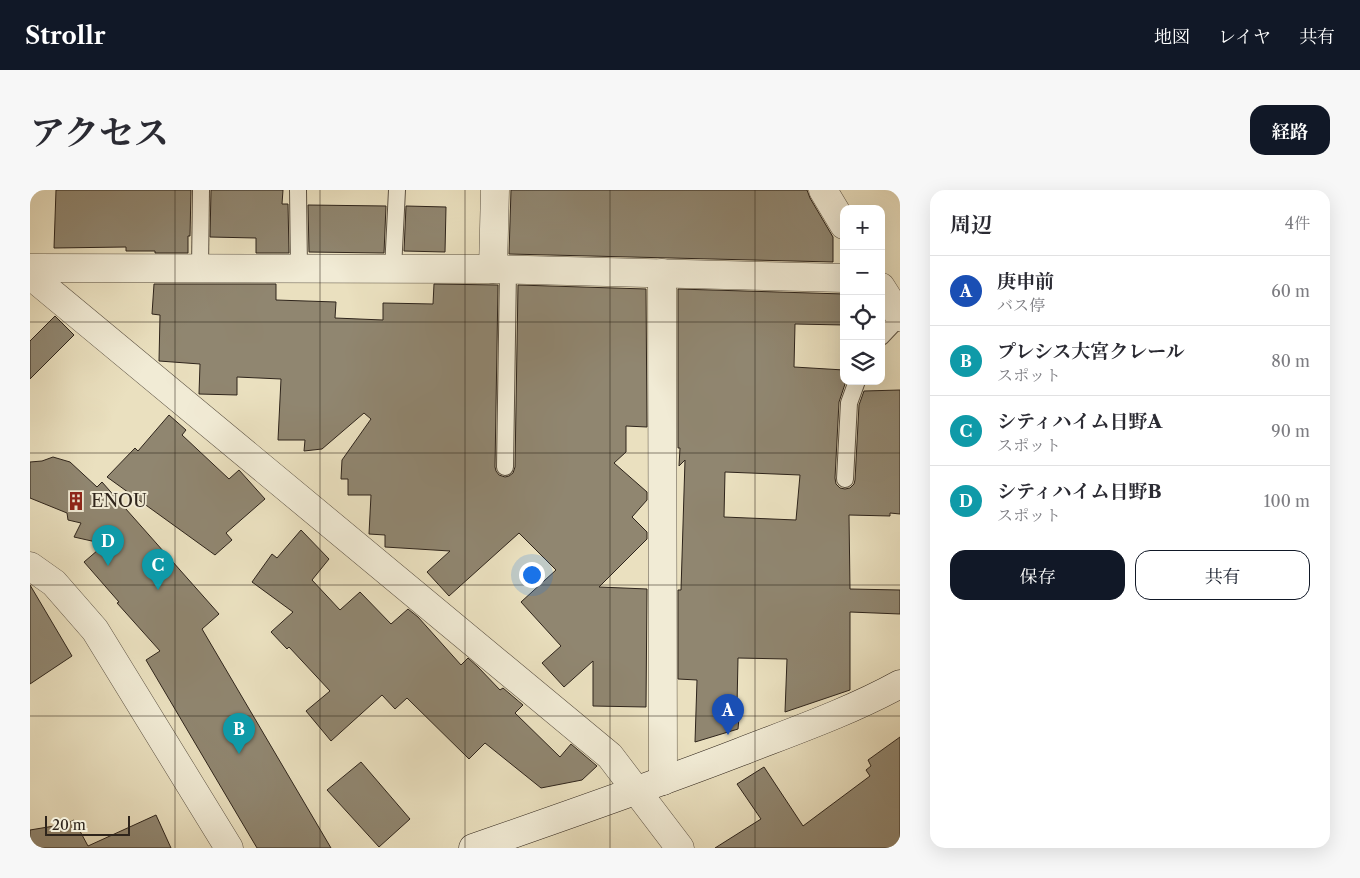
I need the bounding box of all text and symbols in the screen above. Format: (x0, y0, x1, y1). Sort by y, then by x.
text: Strollr (25, 21, 105, 50)
text: 地図 (1154, 26, 1190, 48)
text: レイヤ (1218, 26, 1271, 48)
text: 共有 (1299, 26, 1335, 48)
button: 経路 (1250, 105, 1330, 155)
text: アクセス (30, 111, 169, 154)
map controls (840, 205, 885, 385)
button: + (840, 205, 885, 250)
text: 周辺 (950, 212, 992, 237)
text: 4件 (1285, 213, 1310, 233)
button: − (840, 250, 885, 295)
text: 庚申前 (997, 270, 1054, 293)
text: A (960, 281, 972, 301)
text: 60 m (1271, 281, 1310, 301)
button: locate (840, 295, 885, 340)
text: バス停 (997, 295, 1045, 315)
button: layers (840, 340, 885, 385)
text: プレシス大宮クレール (997, 340, 1185, 363)
text: B (960, 351, 972, 371)
text: 80 m (1271, 351, 1310, 371)
text: スポット (997, 365, 1061, 385)
text: シティハイム日野A (997, 410, 1162, 433)
text: C (960, 421, 972, 441)
text: 90 m (1271, 421, 1310, 441)
text: スポット (997, 435, 1061, 455)
text: シティハイム日野B (997, 480, 1162, 503)
building icon: ENOU (65, 490, 87, 512)
place label: ENOU (91, 490, 147, 512)
text: D (959, 491, 973, 511)
text: 100 m (1264, 491, 1310, 511)
text: スポット (997, 505, 1061, 525)
pin: D (92, 525, 124, 566)
pin: C (142, 549, 174, 590)
button: 保存 (950, 550, 1125, 600)
button: 共有 (1135, 550, 1310, 600)
your location (519, 562, 545, 588)
pin: A (712, 694, 744, 735)
pin: B (223, 713, 255, 754)
scale bar (45, 813, 130, 836)
text: 20 m (52, 816, 86, 834)

